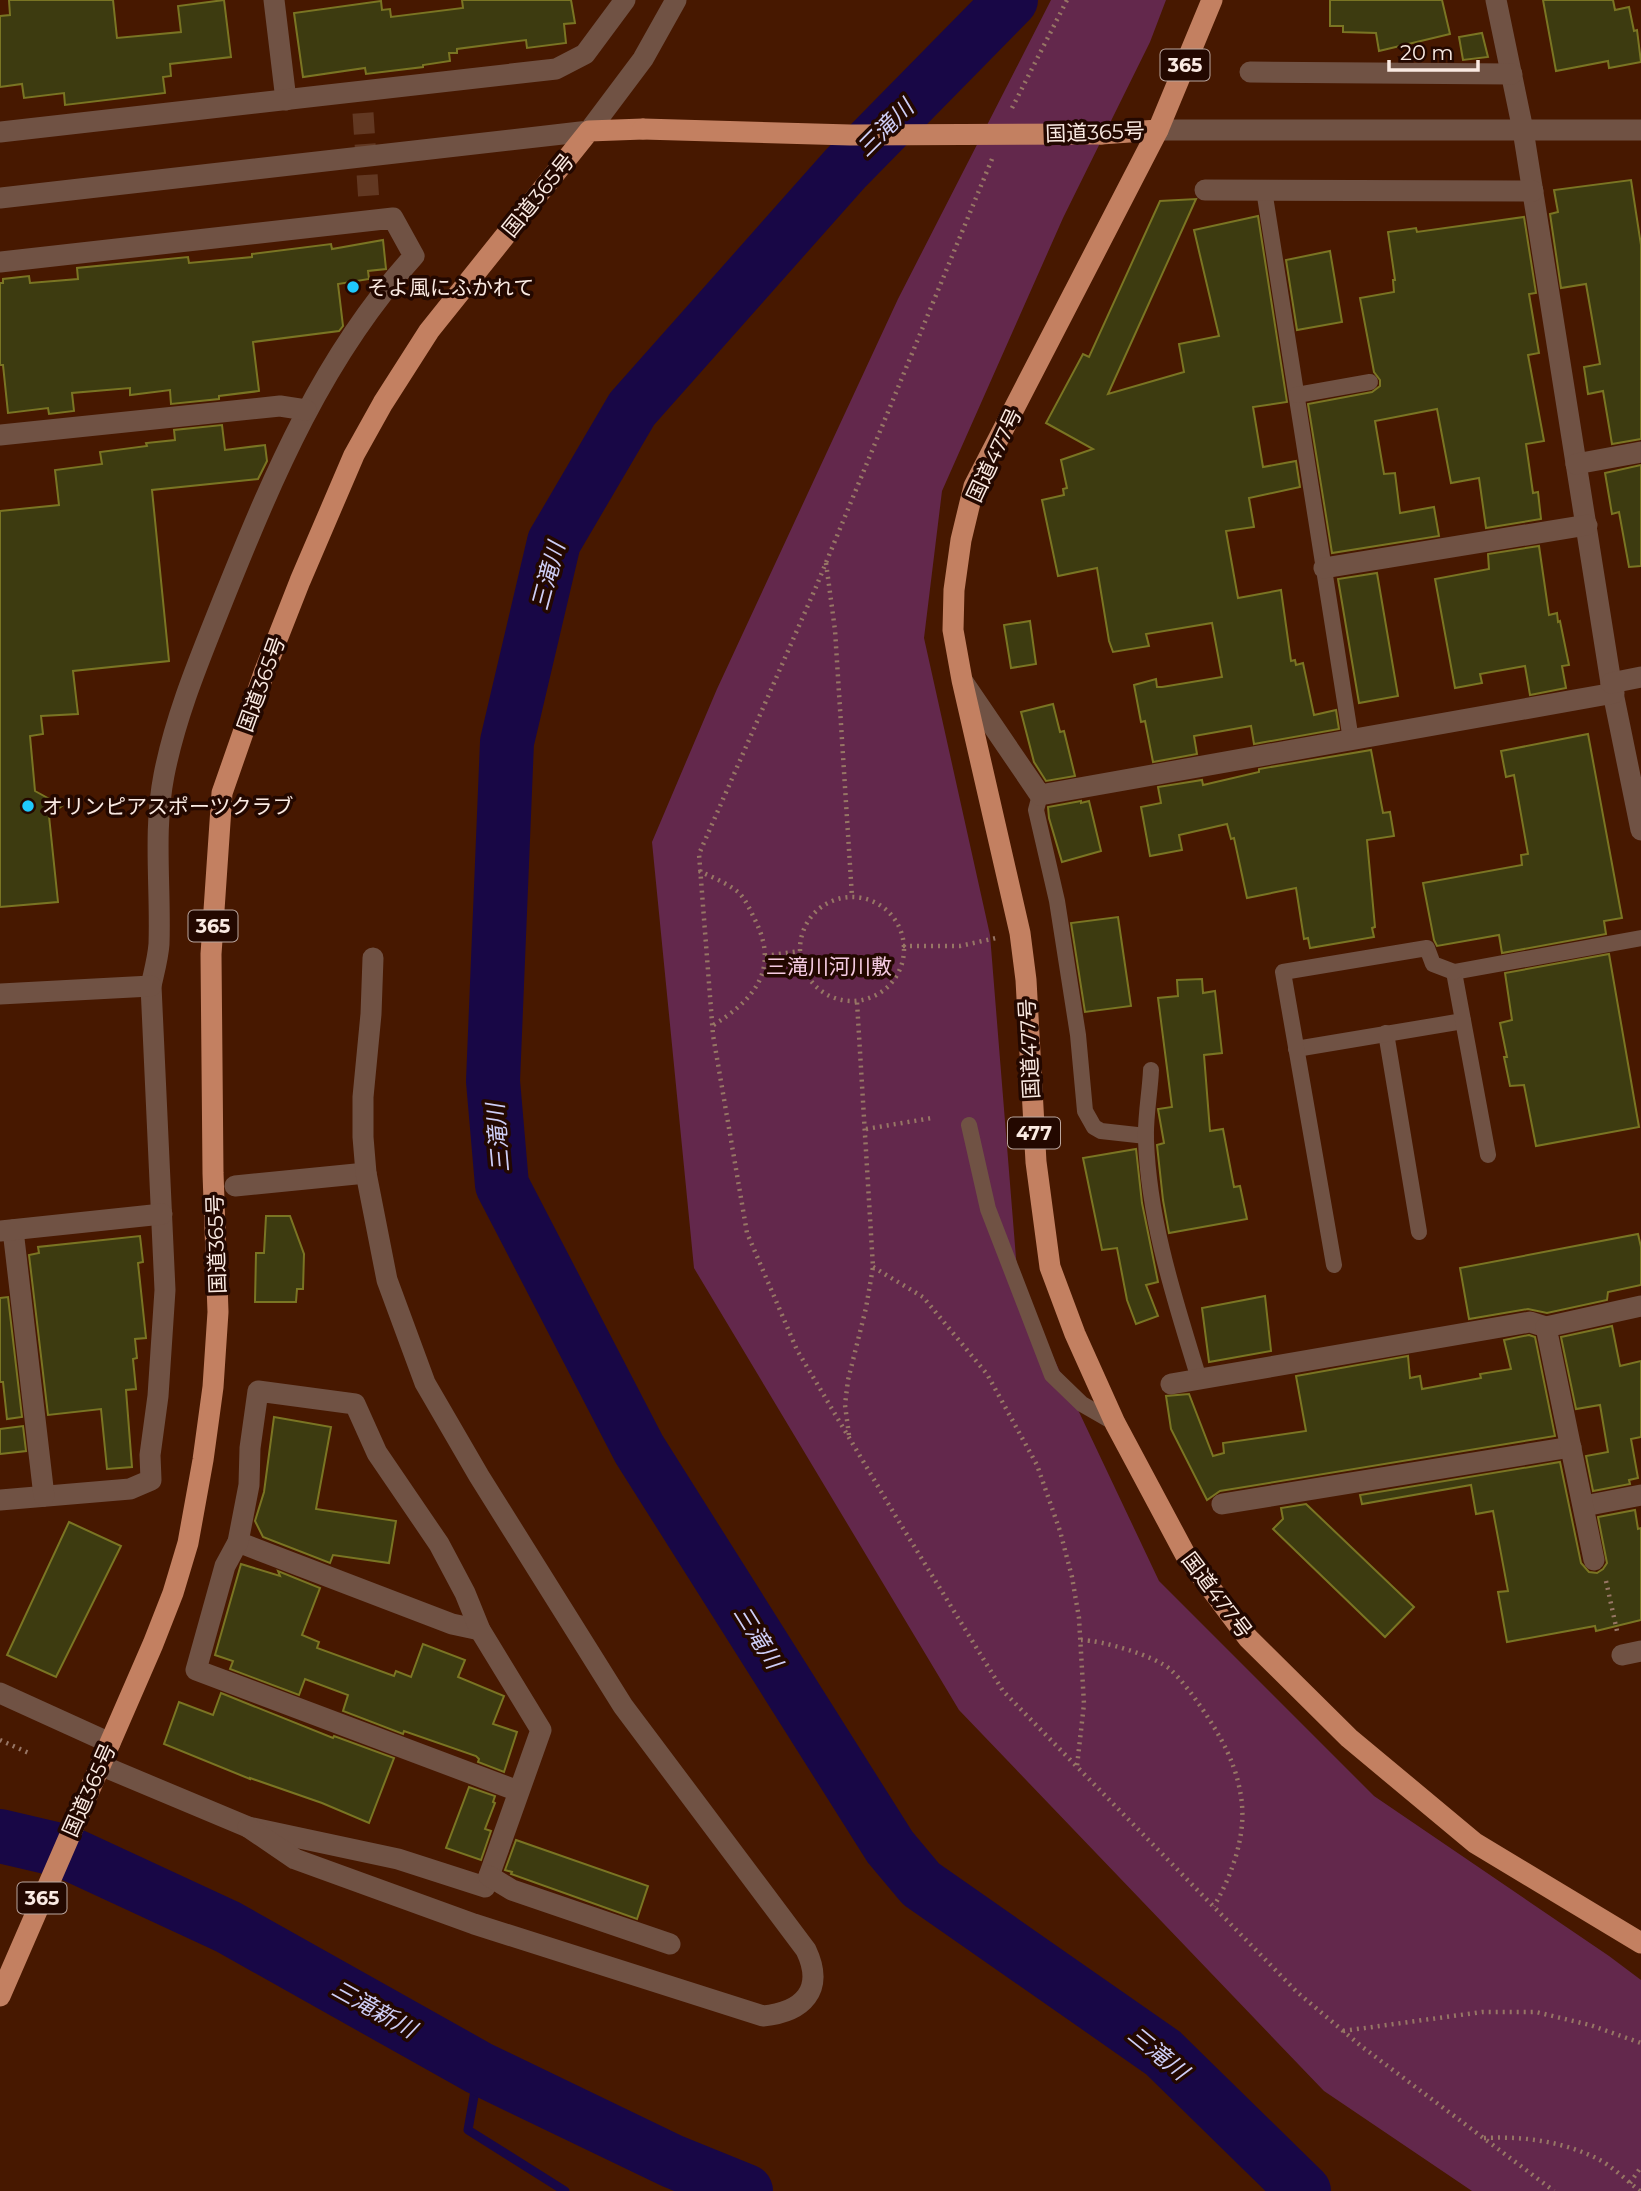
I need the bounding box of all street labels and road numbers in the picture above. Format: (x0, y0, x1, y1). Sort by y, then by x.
road number: 365 (1160, 50, 1210, 80)
street label: 国道365号 (1045, 118, 1145, 146)
street label: 国道365号 (497, 148, 579, 242)
street label: 国道477号 (961, 404, 1027, 506)
street label: 国道365号 (232, 633, 290, 735)
road number: 365 (188, 910, 238, 942)
street label: 国道477号 (1014, 998, 1044, 1100)
road number: 477 (1008, 1118, 1060, 1148)
street label: 国道365号 (202, 1194, 230, 1294)
street label: 国道477号 (1177, 1547, 1257, 1643)
street label: 国道365号 (57, 1739, 121, 1841)
road number: 365 (18, 1882, 66, 1914)

